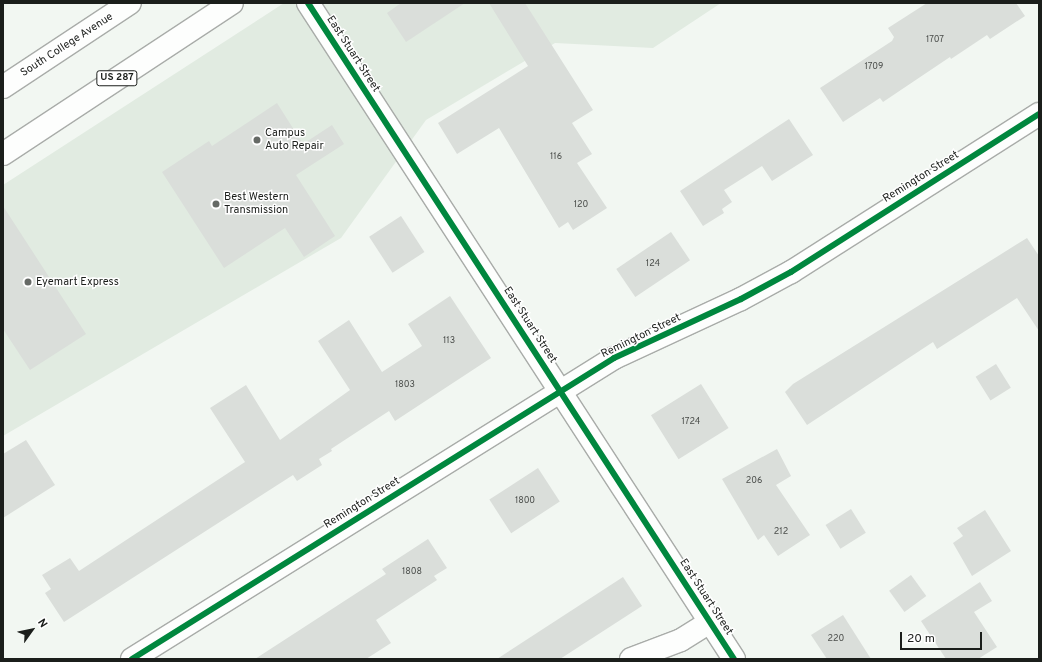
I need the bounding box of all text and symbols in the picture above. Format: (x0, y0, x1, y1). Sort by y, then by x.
street label: South College Avenue (18, 10, 116, 80)
street label: East Stuart Street (323, 13, 383, 95)
house number: 1707 (926, 35, 944, 45)
house number: 1709 (865, 62, 883, 72)
road number: US 287 (96, 70, 138, 86)
place label: Campus Auto Repair (265, 127, 324, 153)
marker: Campus Auto Repair (252, 135, 262, 145)
street label: Remington Street (881, 148, 961, 206)
house number: 116 (550, 152, 562, 162)
place label: Best Western Transmission (224, 191, 289, 217)
marker: Best Western Transmission (211, 199, 221, 209)
house number: 120 (574, 200, 588, 210)
house number: 124 (646, 259, 660, 269)
place label: Eyemart Express (36, 275, 119, 289)
marker: Eyemart Express (23, 277, 33, 287)
street label: East Stuart Street (500, 284, 560, 366)
street label: Remington Street (599, 311, 683, 361)
house number: 113 (443, 336, 455, 346)
house number: 1803 (395, 380, 415, 390)
house number: 1724 (682, 417, 700, 427)
street label: Remington Street (322, 474, 402, 532)
house number: 206 (746, 476, 762, 486)
house number: 1800 (515, 496, 535, 506)
house number: 212 (774, 527, 788, 537)
street label: East Stuart Street (676, 556, 736, 638)
house number: 1808 (402, 567, 422, 577)
north arrow (12, 610, 52, 650)
text: N (34, 616, 50, 631)
scale bar (902, 624, 984, 650)
text: 20 m (907, 631, 935, 647)
house number: 220 (828, 634, 844, 644)

